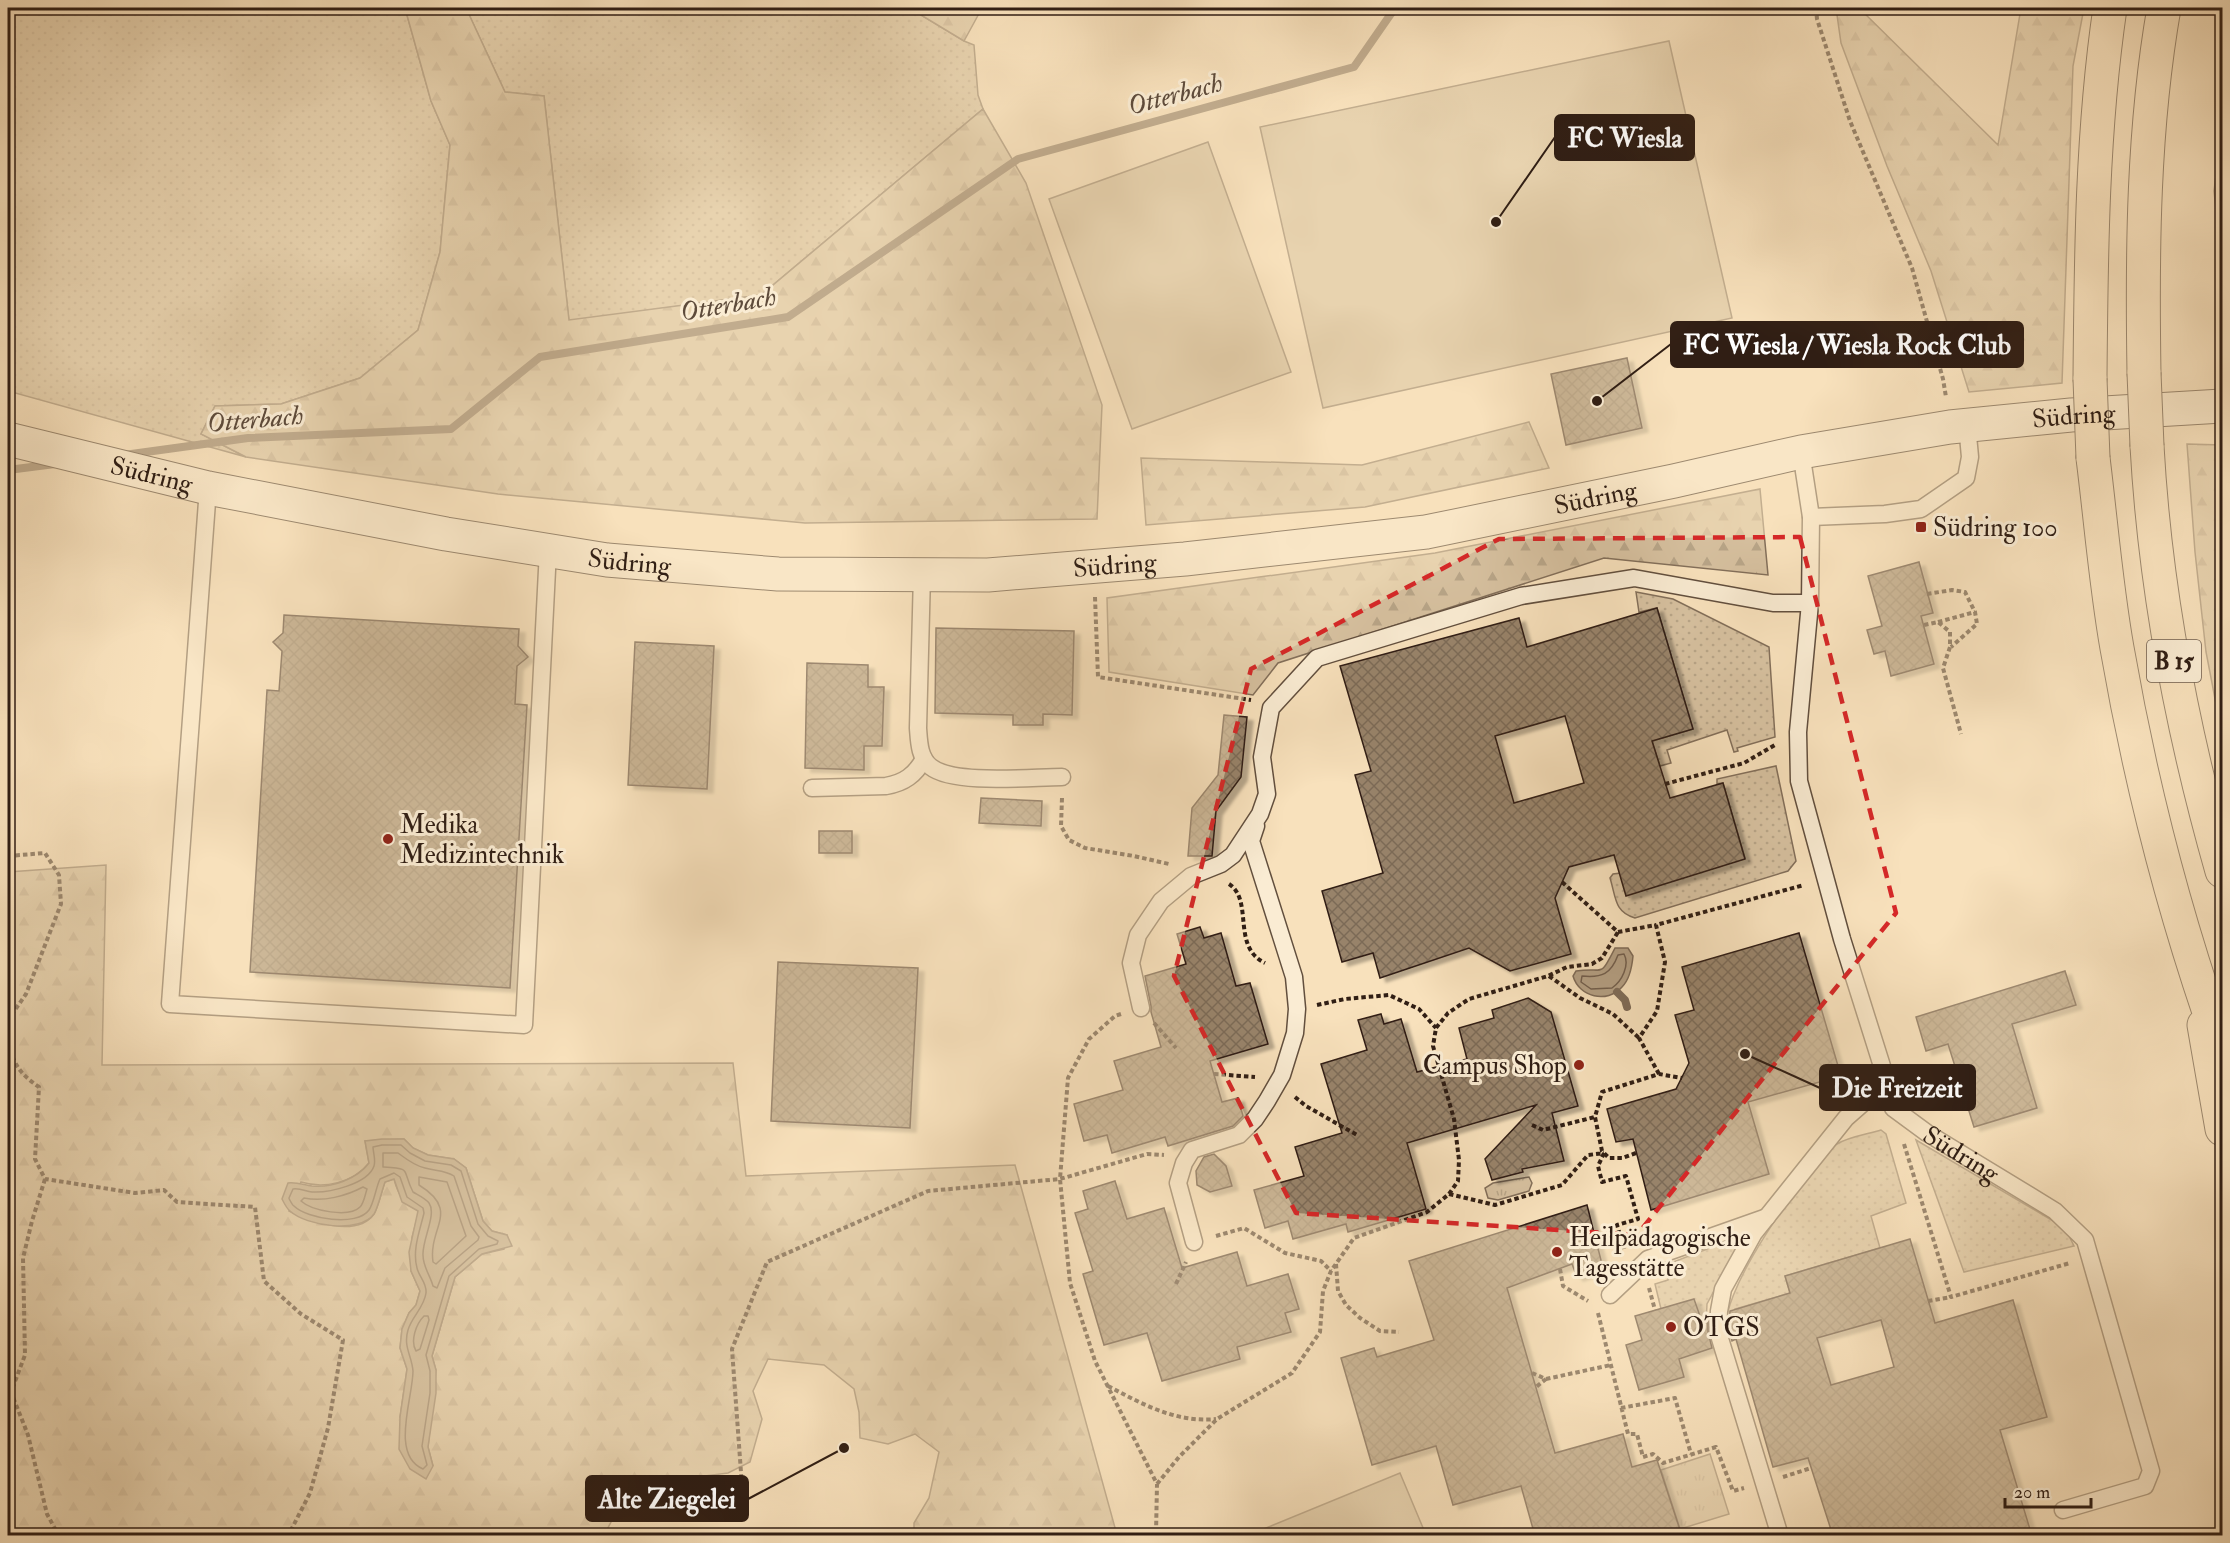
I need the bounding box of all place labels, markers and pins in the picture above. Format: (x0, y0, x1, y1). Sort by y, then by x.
callout: FC Wiesla (1555, 115, 1694, 160)
callout: FC Wiesla / Wiesla Rock Club (1671, 322, 2023, 367)
place label: Südring 100 (1933, 512, 2058, 544)
marker: Südring 100 (1914, 520, 1928, 534)
place label: Medika Medizintechnik (400, 809, 565, 871)
marker: Medika Medizintechnik (381, 832, 395, 846)
place label: Campus Shop (1423, 1050, 1567, 1083)
marker: Campus Shop (1572, 1058, 1586, 1072)
callout: Die Freizeit (1820, 1065, 1975, 1110)
place label: Heilpädagogische Tagesstätte (1569, 1222, 1751, 1284)
marker: Heilpädagogische Tagesstätte (1550, 1245, 1564, 1259)
place label: OTGS (1683, 1312, 1760, 1344)
marker: OTGS (1664, 1320, 1678, 1334)
callout: Alte Ziegelei (586, 1476, 748, 1521)

